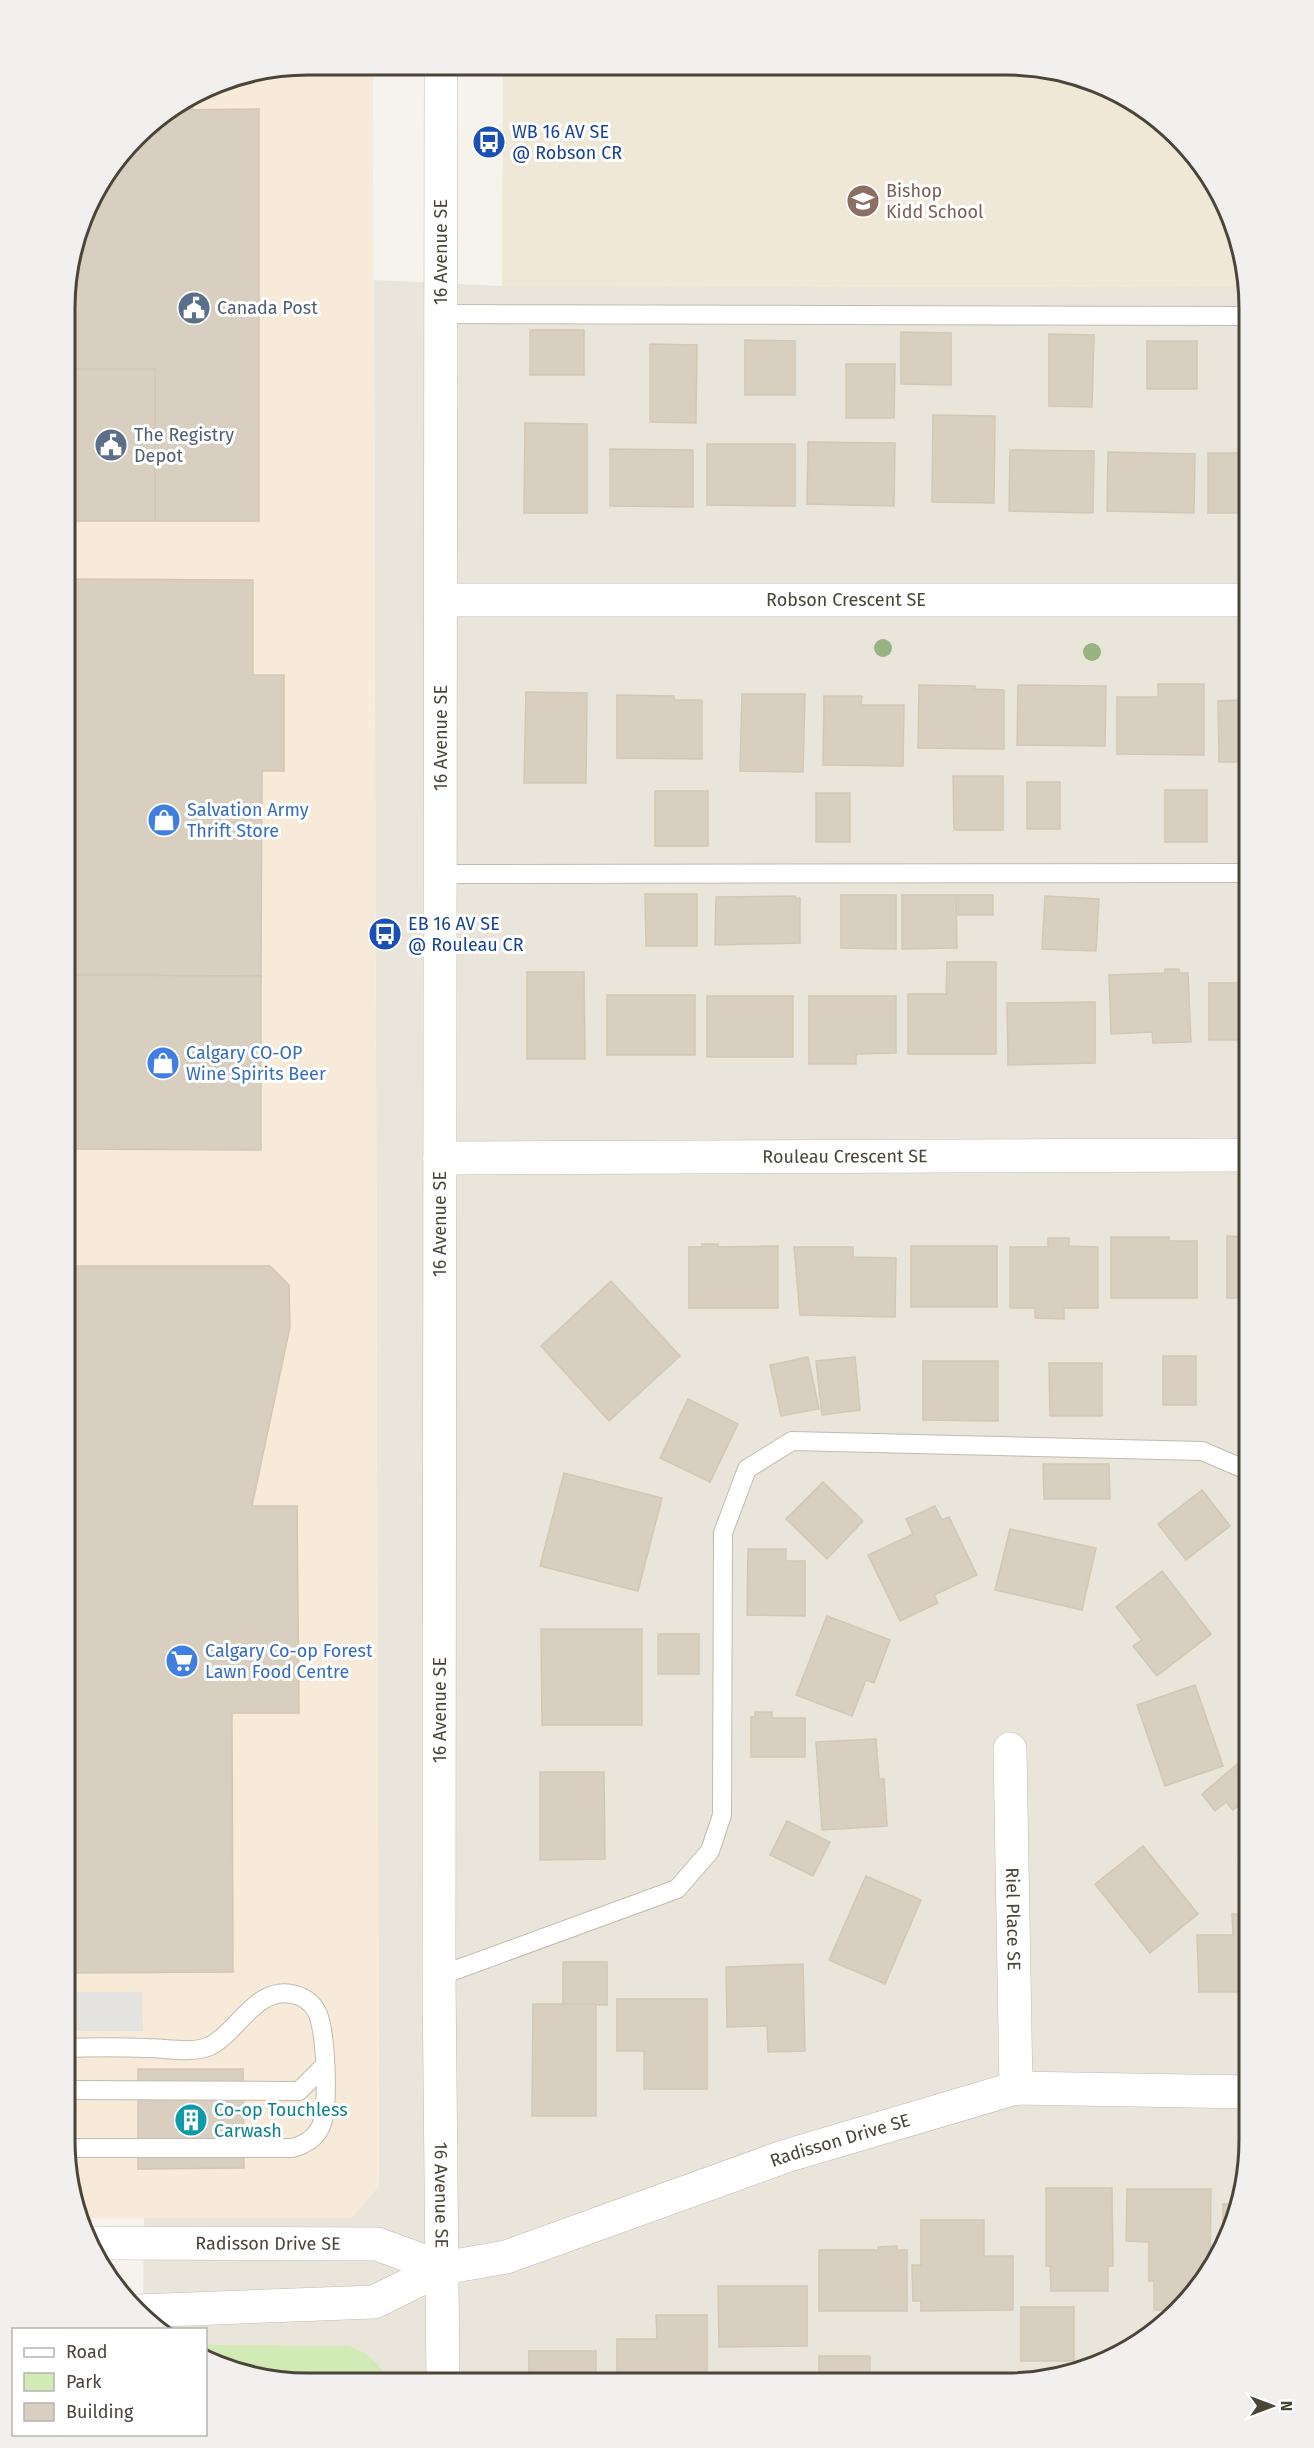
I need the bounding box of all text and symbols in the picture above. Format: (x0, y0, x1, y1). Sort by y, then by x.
place label: WB 16 AV SE @ Robson CR (512, 121, 622, 164)
bus stop icon: WB 16 AV SE @ Robson CR (471, 124, 507, 160)
place label: Bishop Kidd School (886, 180, 983, 223)
school or university icon: Bishop Kidd School (845, 183, 881, 219)
street label: 16 Avenue SE (430, 199, 452, 305)
public building icon: Canada Post (176, 290, 212, 326)
place label: Canada Post (217, 297, 318, 319)
place label: The Registry Depot (134, 424, 234, 467)
public building icon: The Registry Depot (93, 427, 129, 463)
street label: Robson Crescent SE (766, 589, 926, 611)
street label: 16 Avenue SE (430, 685, 452, 791)
place label: Salvation Army Thrift Store (187, 799, 309, 842)
shop icon: Salvation Army Thrift Store (146, 802, 182, 838)
place label: EB 16 AV SE @ Rouleau CR (408, 913, 524, 956)
bus stop icon: EB 16 AV SE @ Rouleau CR (367, 916, 403, 952)
place label: Calgary CO-OP Wine Spirits Beer (186, 1042, 326, 1085)
shop icon: Calgary CO-OP Wine Spirits Beer (145, 1045, 181, 1081)
street label: Rouleau Crescent SE (762, 1145, 928, 1168)
street label: 16 Avenue SE (429, 1171, 451, 1277)
place label: Calgary Co-op Forest Lawn Food Centre (205, 1640, 373, 1683)
supermarket icon: Calgary Co-op Forest Lawn Food Centre (164, 1643, 200, 1679)
street label: 16 Avenue SE (429, 1657, 451, 1763)
street label: Riel Place SE (1001, 1867, 1025, 1971)
place label: Co-op Touchless Carwash (214, 2099, 348, 2142)
building icon: Co-op Touchless Carwash (173, 2102, 209, 2138)
street label: Radisson Drive SE (767, 2109, 913, 2172)
street label: 16 Avenue SE (430, 2142, 453, 2248)
street label: Radisson Drive SE (195, 2232, 341, 2255)
legend (12, 2328, 207, 2436)
text: Road (66, 2341, 108, 2363)
text: Park (66, 2371, 102, 2393)
north arrow (1242, 2376, 1302, 2436)
text: Building (66, 2401, 134, 2423)
text: N (1277, 2401, 1296, 2411)

